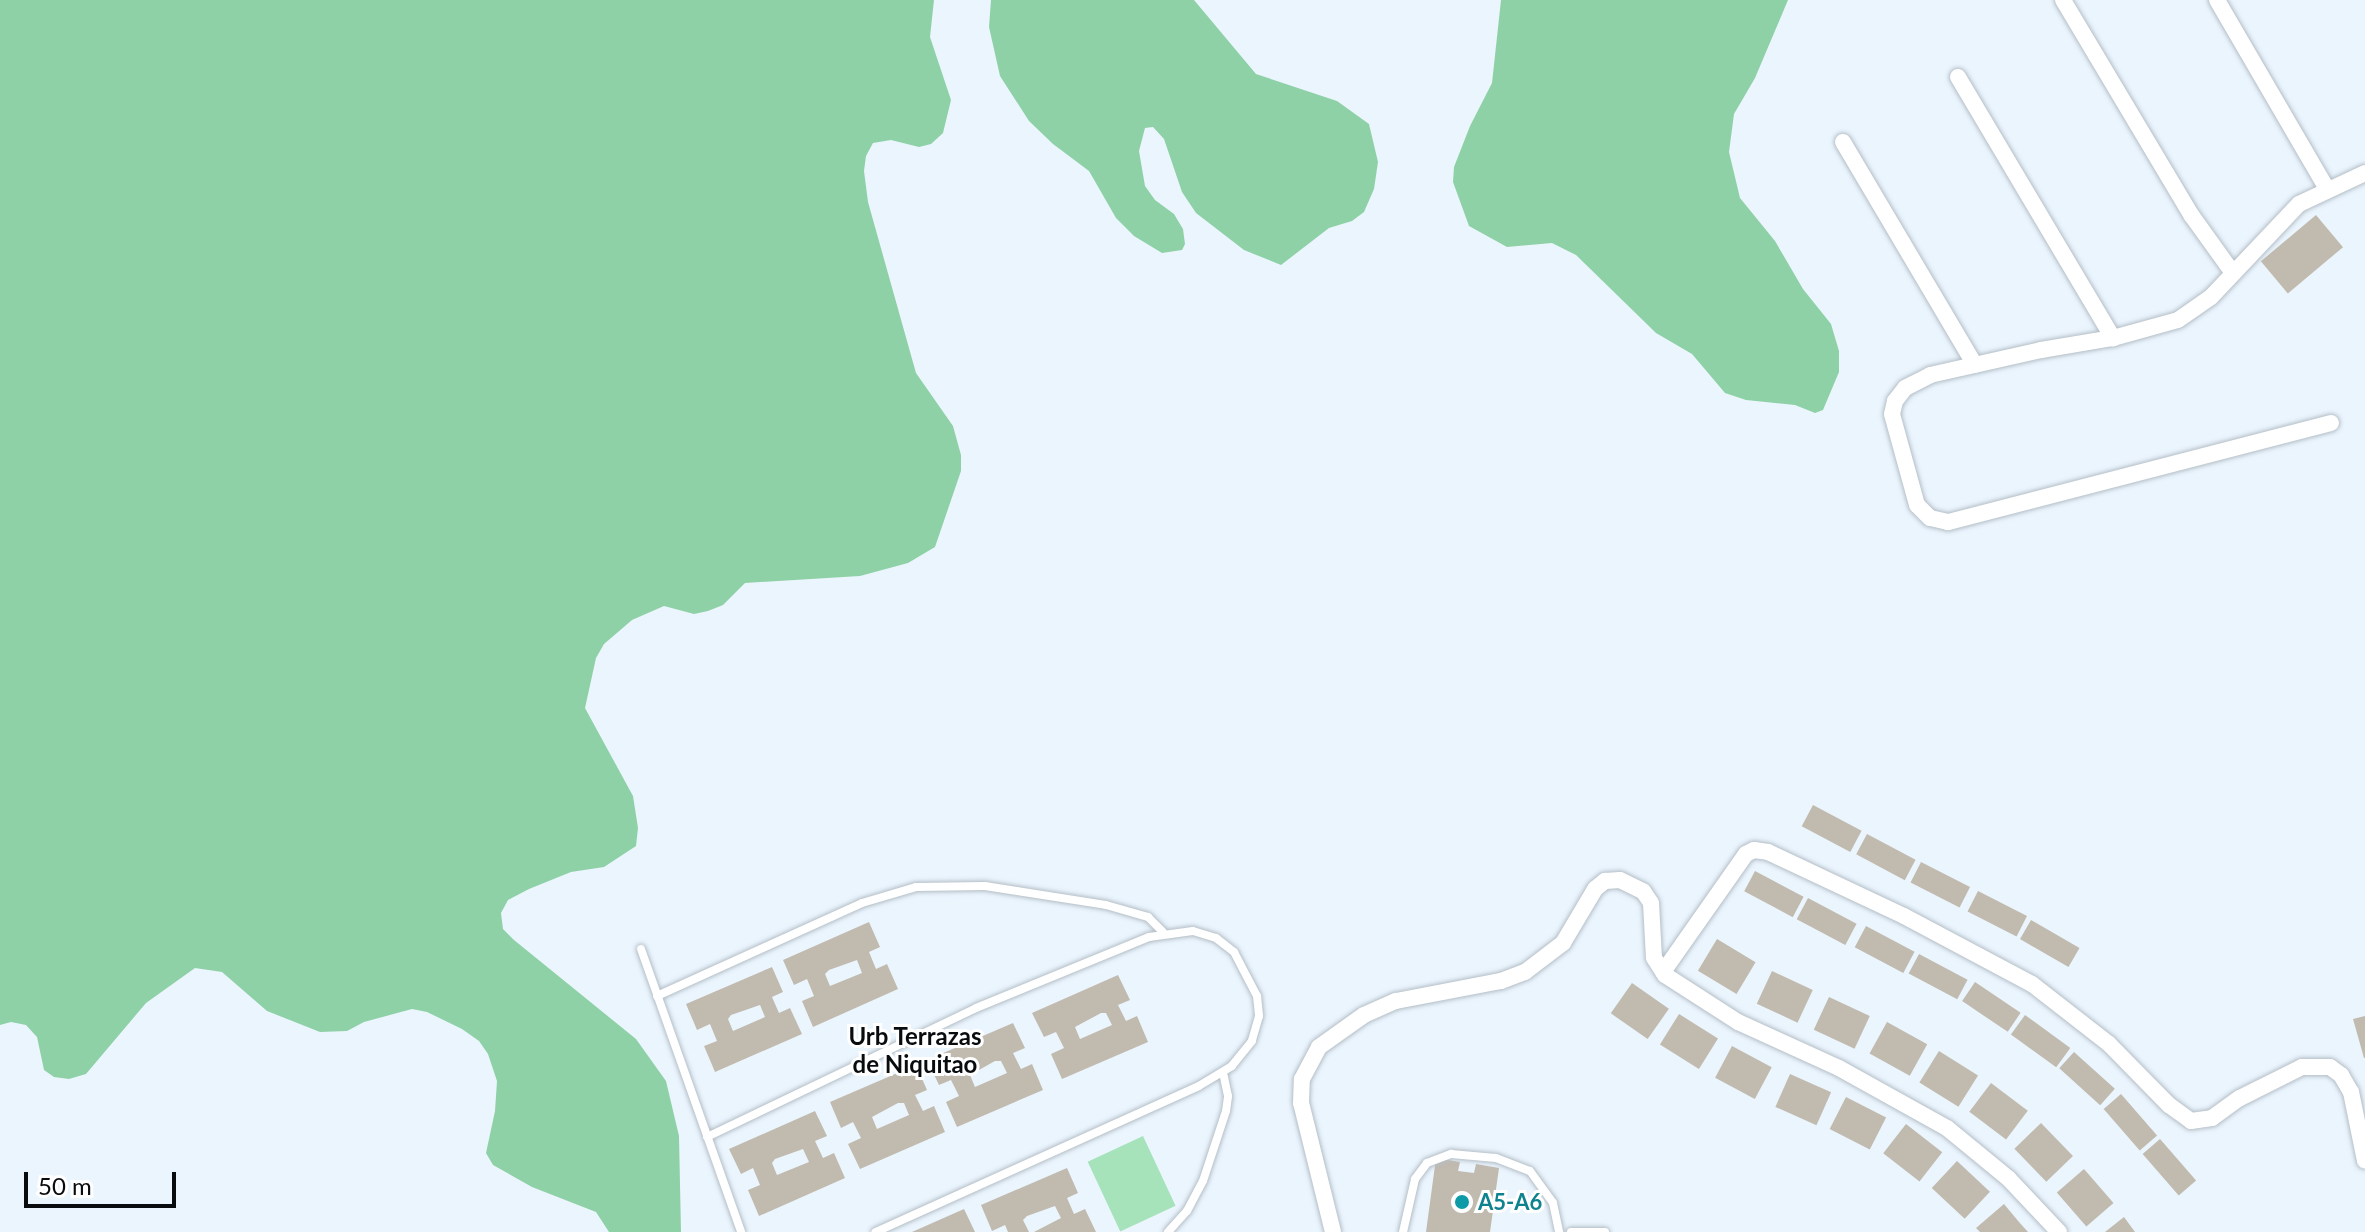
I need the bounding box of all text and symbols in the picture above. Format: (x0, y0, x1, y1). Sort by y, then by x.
district label: Urb Terrazas de Niquitao (848, 1022, 982, 1078)
scale bar (28, 1156, 180, 1206)
text: 50 m (38, 1171, 92, 1200)
place label: A5-A6 (1478, 1189, 1542, 1215)
marker: A5-A6 (1453, 1193, 1471, 1211)

